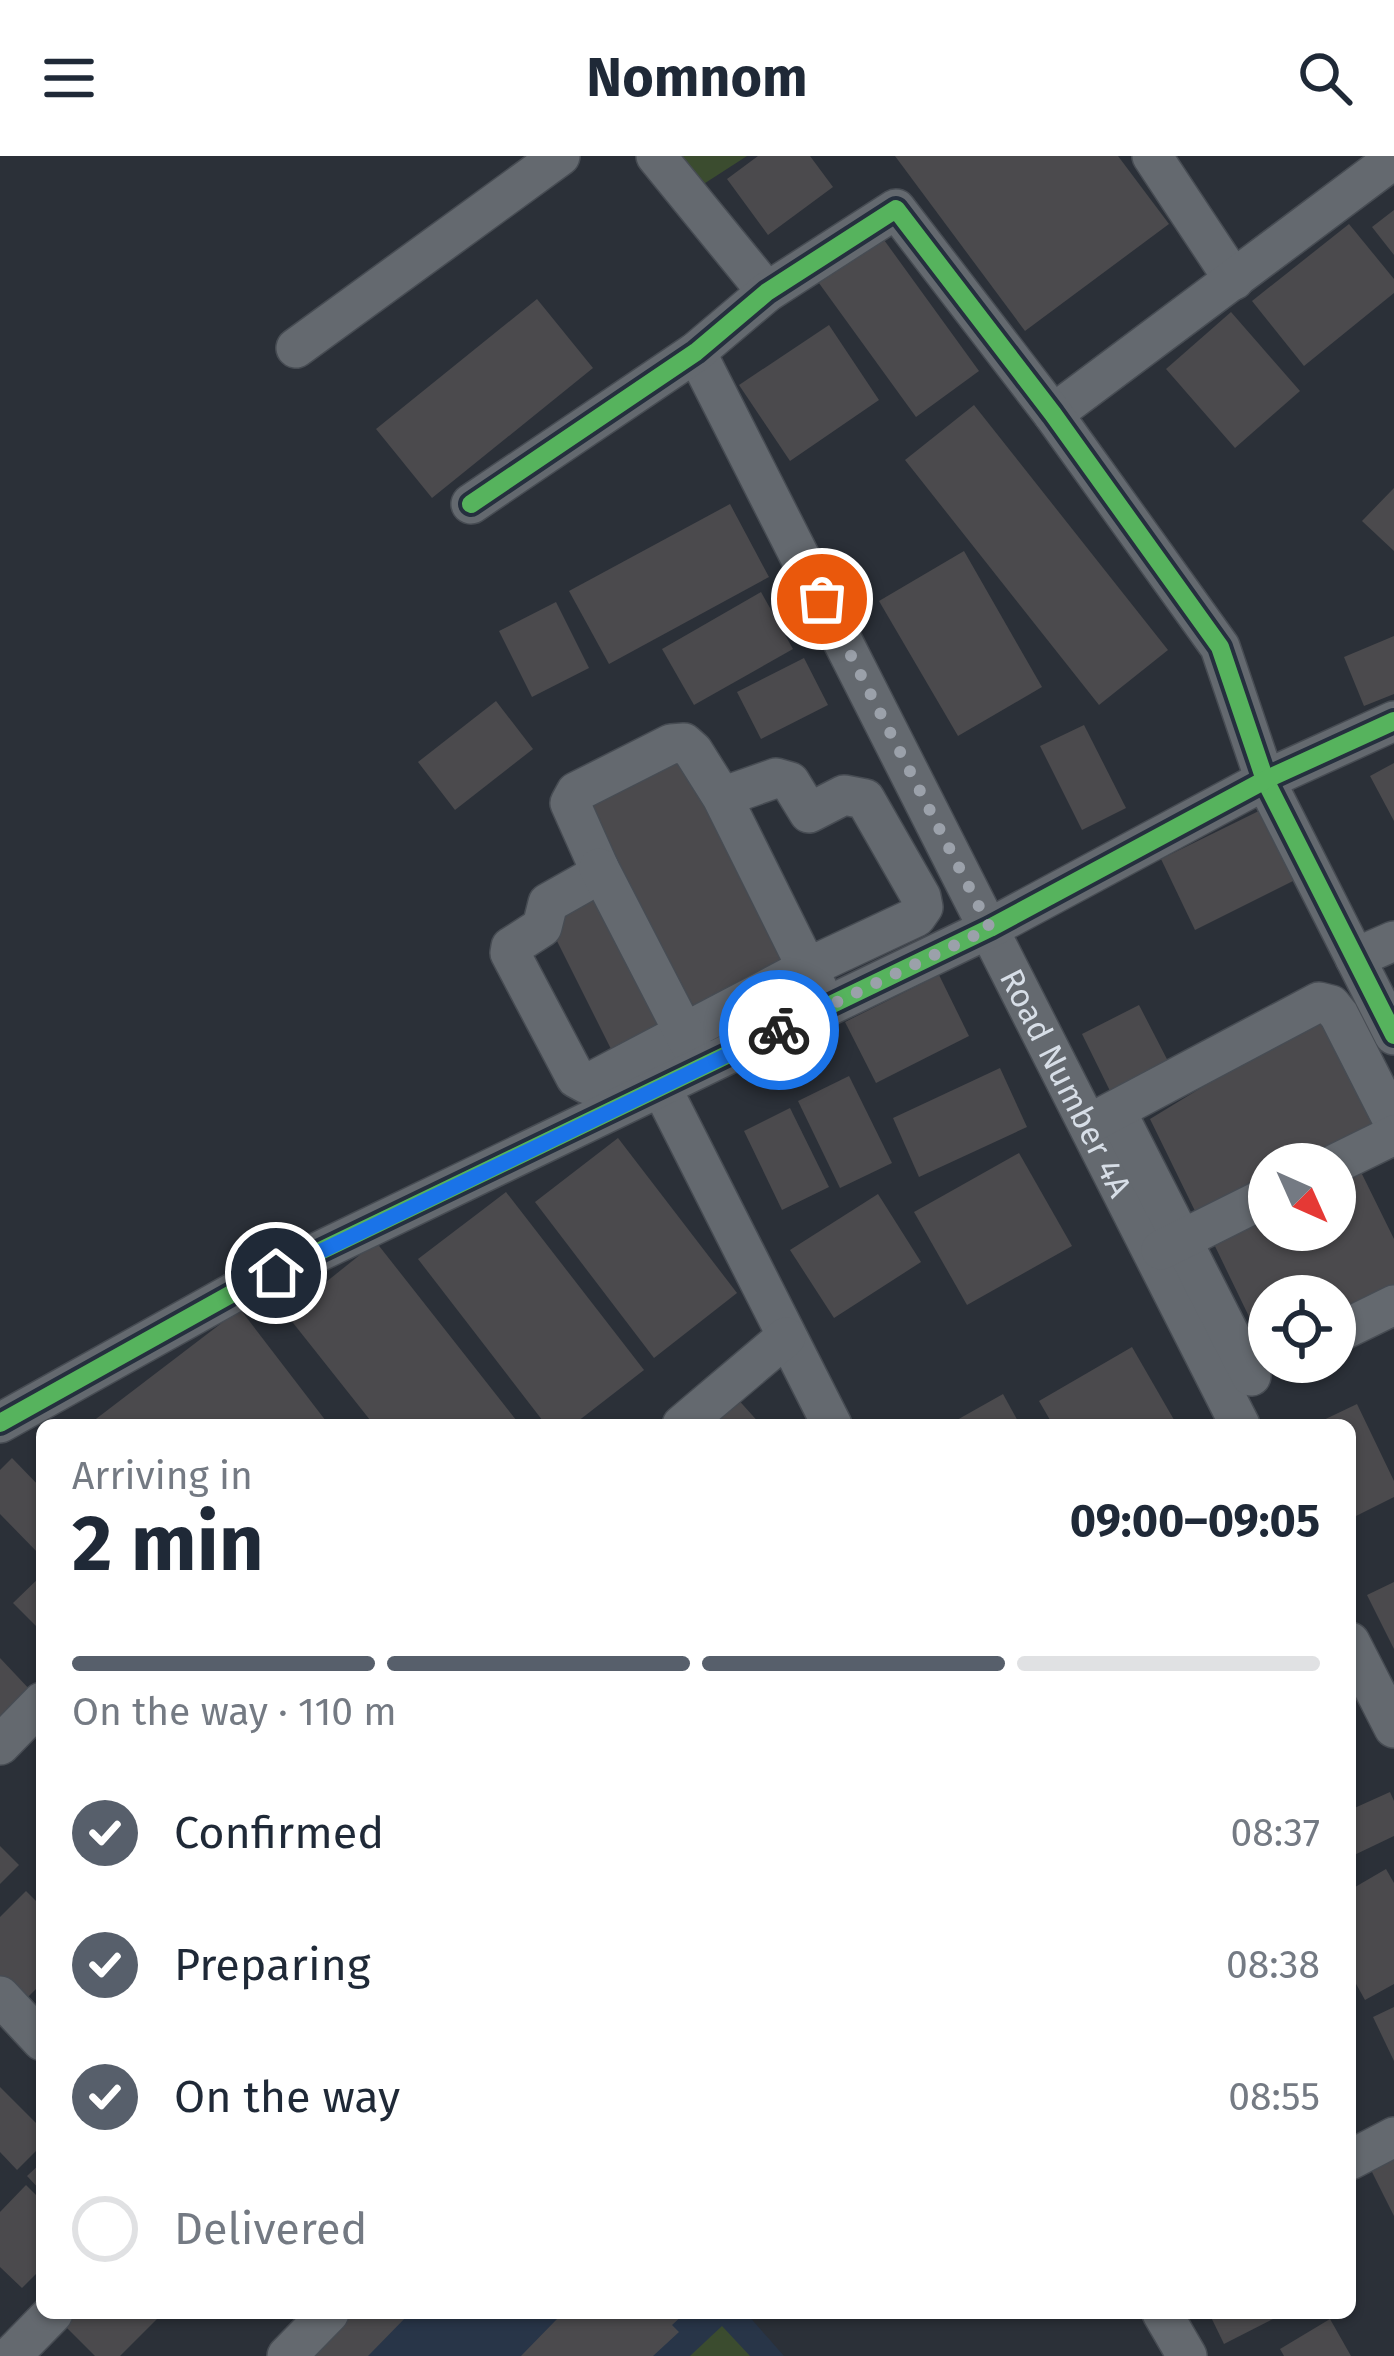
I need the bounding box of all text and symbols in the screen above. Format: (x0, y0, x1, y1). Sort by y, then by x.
icon: menu (36, 45, 102, 111)
icon: search (1292, 45, 1358, 111)
text: Nomnom (586, 46, 808, 110)
pin (771, 548, 873, 650)
icon: bag (789, 566, 855, 632)
street label: Road Number 4A (991, 962, 1140, 1204)
courier (719, 970, 839, 1090)
icon: bike (746, 997, 812, 1063)
north arrow (1248, 1143, 1356, 1251)
map controls (1248, 1143, 1356, 1383)
pin (225, 1222, 327, 1324)
icon: home (243, 1240, 309, 1306)
button: locate (1248, 1275, 1356, 1383)
text: Arriving in (72, 1453, 253, 1499)
text: 09:00–09:05 (1070, 1494, 1320, 1548)
text: 2 min (72, 1497, 264, 1591)
text: On the way · 110 m (72, 1689, 397, 1735)
icon: check (72, 1800, 138, 1866)
text: Confirmed (174, 1806, 384, 1860)
text: 08:37 (1230, 1810, 1320, 1856)
icon: check (72, 1932, 138, 1998)
text: Preparing (174, 1938, 370, 1992)
text: 08:38 (1226, 1942, 1320, 1988)
icon: check (72, 2064, 138, 2130)
text: On the way (174, 2070, 400, 2124)
text: 08:55 (1228, 2074, 1320, 2120)
text: Delivered (174, 2202, 367, 2256)

